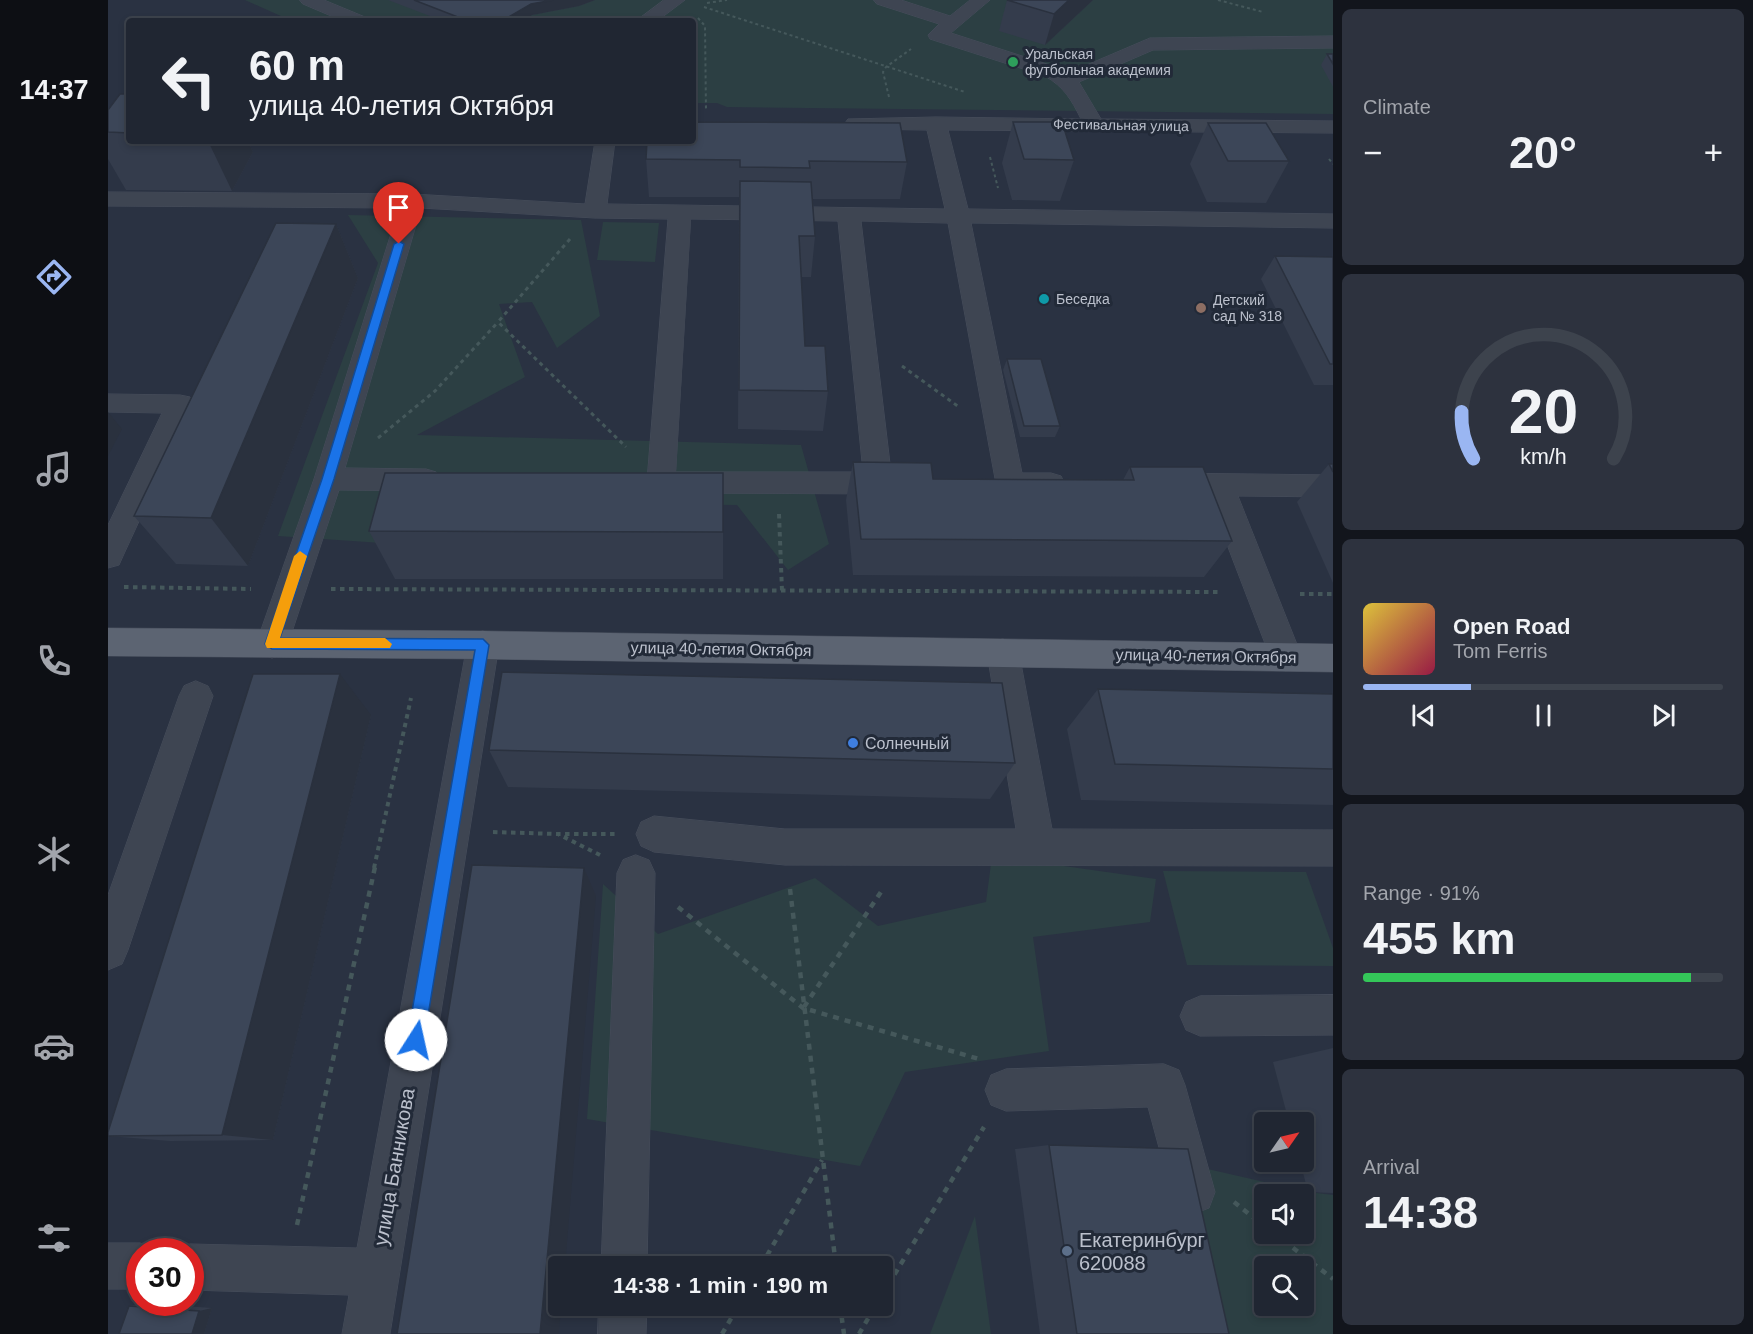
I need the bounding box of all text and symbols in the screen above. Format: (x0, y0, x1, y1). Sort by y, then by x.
icon: left (150, 42, 228, 120)
text: 60 m (249, 42, 345, 89)
place label: Уральская футбольная академия (1025, 46, 1171, 78)
marker: Уральская футбольная академия (1006, 55, 1020, 69)
text: 14:37 (19, 75, 89, 105)
text: улица 40-летия Октября (249, 91, 554, 121)
text: Climate (1363, 96, 1431, 118)
street label: Фестивальная улица (1053, 116, 1189, 134)
text: 20° (1509, 127, 1577, 178)
text: − (1363, 134, 1382, 171)
text: + (1704, 134, 1723, 171)
pin (373, 182, 424, 244)
icon: arrive (382, 191, 415, 224)
icon: directions (33, 256, 75, 298)
place label: Беседка (1056, 291, 1110, 307)
marker: Беседка (1037, 292, 1051, 306)
place label: Детский сад № 318 (1213, 292, 1282, 324)
marker: Детский сад № 318 (1194, 301, 1208, 315)
text: 20 (1508, 377, 1578, 446)
text: km/h (1520, 445, 1566, 469)
icon: music (33, 448, 75, 490)
text: Open Road (1453, 614, 1570, 639)
street label: улица 40-летия Октября (630, 639, 812, 659)
icon: phone (33, 640, 75, 682)
text: Tom Ferris (1453, 640, 1547, 662)
street label: улица 40-летия Октября (1115, 646, 1297, 666)
icon: previous (1407, 699, 1440, 732)
icon: pause (1527, 699, 1560, 732)
icon: next (1647, 699, 1680, 732)
place label: Солнечный (865, 735, 949, 752)
marker: Солнечный (846, 736, 860, 750)
icon: climate (33, 833, 75, 875)
text: Range · 91% (1363, 882, 1480, 904)
text: 455 km (1363, 913, 1516, 964)
position arrow (384, 1008, 448, 1072)
icon: car (33, 1025, 75, 1067)
street label: улица Банникова (369, 1086, 419, 1248)
north arrow (1254, 1112, 1314, 1172)
map controls (1254, 1112, 1314, 1316)
text: Arrival (1363, 1156, 1420, 1178)
button: sound (1254, 1184, 1314, 1244)
text: 14:38 (1363, 1187, 1478, 1238)
icon: filters (33, 1217, 75, 1259)
place label: Екатеринбург 620088 (1079, 1229, 1205, 1274)
speed limit sign: 30 (126, 1238, 204, 1316)
marker: Екатеринбург 620088 (1060, 1244, 1074, 1258)
button: search (1254, 1256, 1314, 1316)
text: 14:38 · 1 min · 190 m (613, 1273, 828, 1298)

